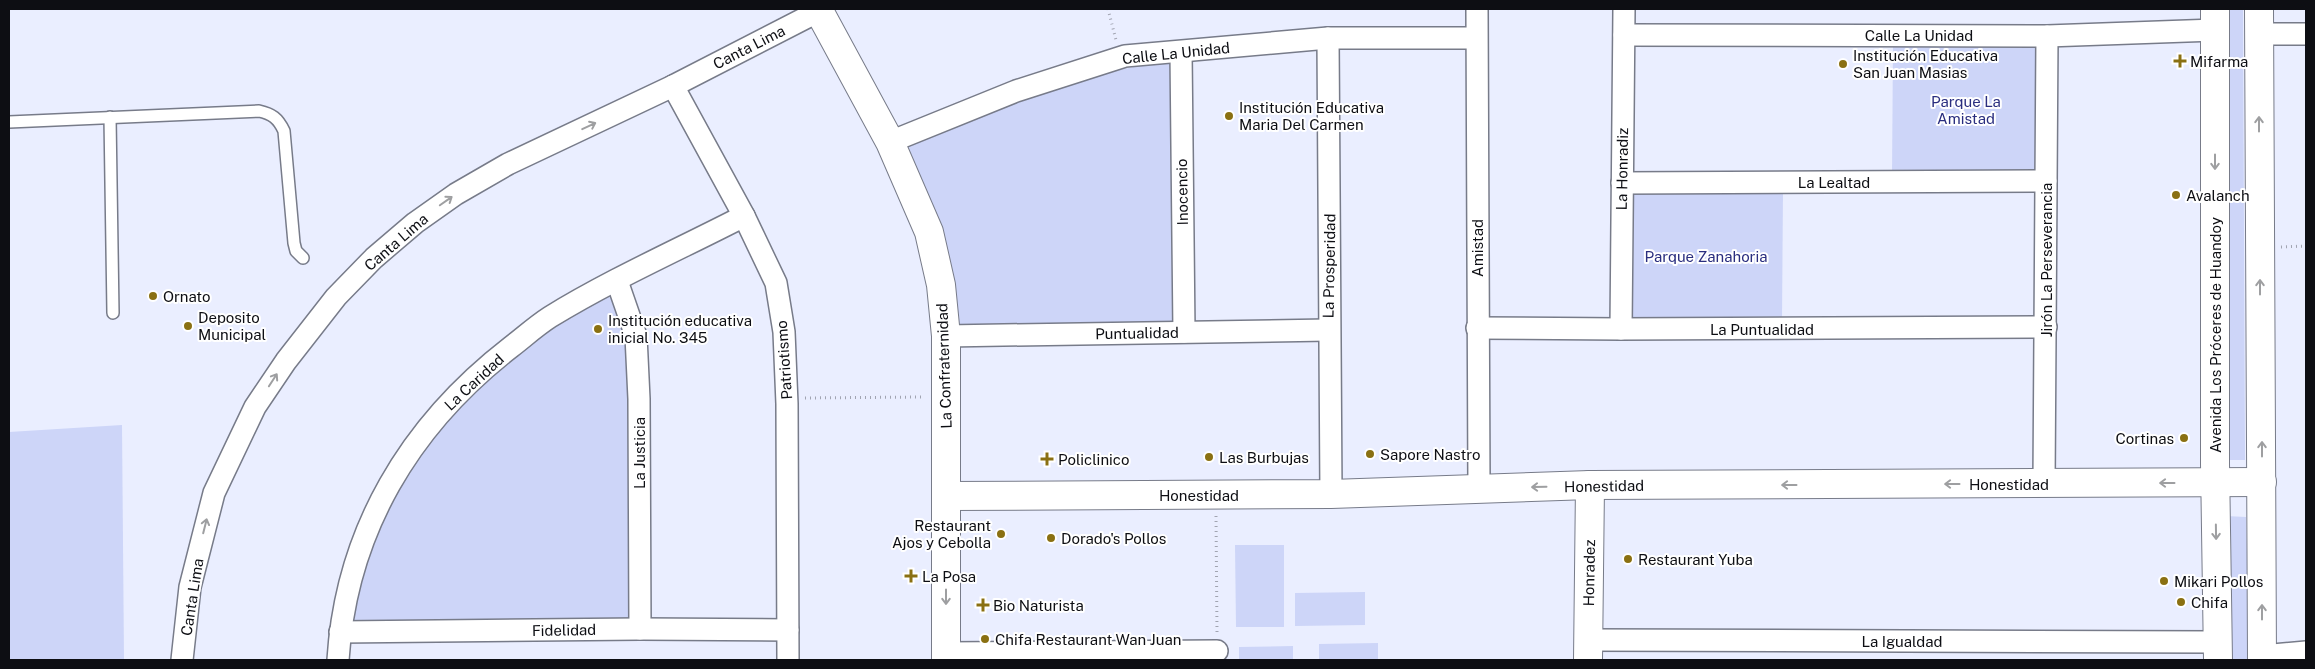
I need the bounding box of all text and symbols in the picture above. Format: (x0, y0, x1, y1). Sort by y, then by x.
street label: Canta Lima (710, 22, 788, 72)
street label: Calle La Unidad (1865, 27, 1973, 44)
street label: Calle La Unidad (1121, 39, 1231, 67)
place label: Institución Educativa San Juan Masias (1853, 47, 1998, 81)
place label: Mifarma (2190, 53, 2248, 70)
marker: Mifarma (2174, 55, 2186, 67)
marker: Institución Educativa San Juan Masias (1837, 58, 1849, 70)
park label: Parque La Amistad (1931, 93, 2001, 127)
place label: Institución Educativa Maria Del Carmen (1239, 99, 1384, 133)
marker: Institución Educativa Maria Del Carmen (1223, 110, 1235, 122)
one-way arrow (2254, 116, 2264, 132)
one-way arrow (581, 120, 596, 130)
street label: La Honradiz (1613, 127, 1631, 211)
one-way arrow (2210, 154, 2220, 170)
street label: Inocencio (1173, 158, 1191, 226)
street label: La Lealtad (1798, 174, 1870, 191)
street label: Jirón La Perseverancia (2038, 183, 2055, 337)
place label: Avalanch (2186, 187, 2250, 204)
marker: Avalanch (2170, 189, 2182, 201)
one-way arrow (439, 196, 453, 206)
street label: Canta Lima (361, 210, 431, 274)
street label: La Prosperidad (1320, 213, 1338, 319)
street label: Avenida Los Próceres de Huandoy (2207, 217, 2224, 453)
street label: Amistad (1469, 219, 1486, 277)
park label: Parque Zanahoria (1645, 248, 1767, 265)
one-way arrow (2256, 279, 2265, 295)
place label: Ornato (163, 288, 211, 305)
marker: Ornato (147, 290, 159, 302)
street label: La Confraternidad (933, 303, 955, 429)
place label: Deposito Municipal (198, 309, 266, 343)
place label: Institución educativa inicial No. 345 (608, 312, 752, 346)
marker: Deposito Municipal (182, 320, 194, 332)
street label: Patriotismo (773, 320, 795, 400)
street label: La Puntualidad (1710, 321, 1814, 338)
marker: Institución educativa inicial No. 345 (592, 323, 604, 335)
street label: Puntualidad (1095, 324, 1179, 342)
street label: La Caridad (441, 350, 507, 414)
one-way arrow (268, 373, 278, 387)
street label: La Justicia (631, 417, 648, 489)
place label: Cortinas (2115, 430, 2174, 447)
marker: Cortinas (2178, 432, 2190, 444)
one-way arrow (2257, 441, 2266, 457)
place label: Sapore Nastro (1380, 446, 1480, 463)
marker: Sapore Nastro (1364, 448, 1376, 460)
place label: Las Burbujas (1219, 449, 1309, 466)
place label: Policlinico (1058, 451, 1129, 468)
marker: Las Burbujas (1203, 451, 1215, 463)
marker: Policlinico (1040, 452, 1054, 466)
street label: Honestidad (1969, 476, 2049, 493)
street label: Honestidad (1564, 477, 1644, 495)
one-way arrow (2159, 478, 2175, 488)
one-way arrow (1944, 479, 1960, 489)
one-way arrow (1781, 480, 1798, 490)
one-way arrow (1531, 482, 1547, 491)
street label: Honestidad (1159, 487, 1239, 504)
place label: Restaurant Ajos y Cebolla (892, 517, 991, 551)
one-way arrow (201, 519, 211, 535)
one-way arrow (2211, 523, 2221, 539)
marker: Restaurant Ajos y Cebolla (995, 528, 1007, 540)
place label: Dorado's Pollos (1061, 530, 1166, 547)
marker: Dorado's Pollos (1045, 532, 1057, 544)
street label: Honradez (1580, 539, 1598, 607)
place label: Restaurant Yuba (1638, 551, 1753, 568)
marker: Restaurant Yuba (1622, 553, 1634, 565)
street label: Canta Lima (177, 557, 207, 637)
place label: La Posa (922, 568, 976, 585)
marker: La Posa (904, 569, 918, 583)
place label: Mikari Pollos (2174, 573, 2263, 590)
marker: Mikari Pollos (2158, 575, 2170, 587)
one-way arrow (941, 589, 951, 605)
place label: Chifa (2191, 594, 2228, 611)
marker: Chifa (2175, 596, 2187, 608)
place label: Bio Naturista (993, 597, 1084, 614)
marker: Bio Naturista (977, 599, 989, 611)
one-way arrow (2257, 604, 2267, 620)
street label: Fidelidad (532, 621, 596, 639)
place label: Chifa Restaurant Wan Juan (995, 631, 1181, 648)
marker: Chifa Restaurant Wan Juan (979, 633, 991, 645)
street label: La Igualdad (1862, 633, 1942, 650)

